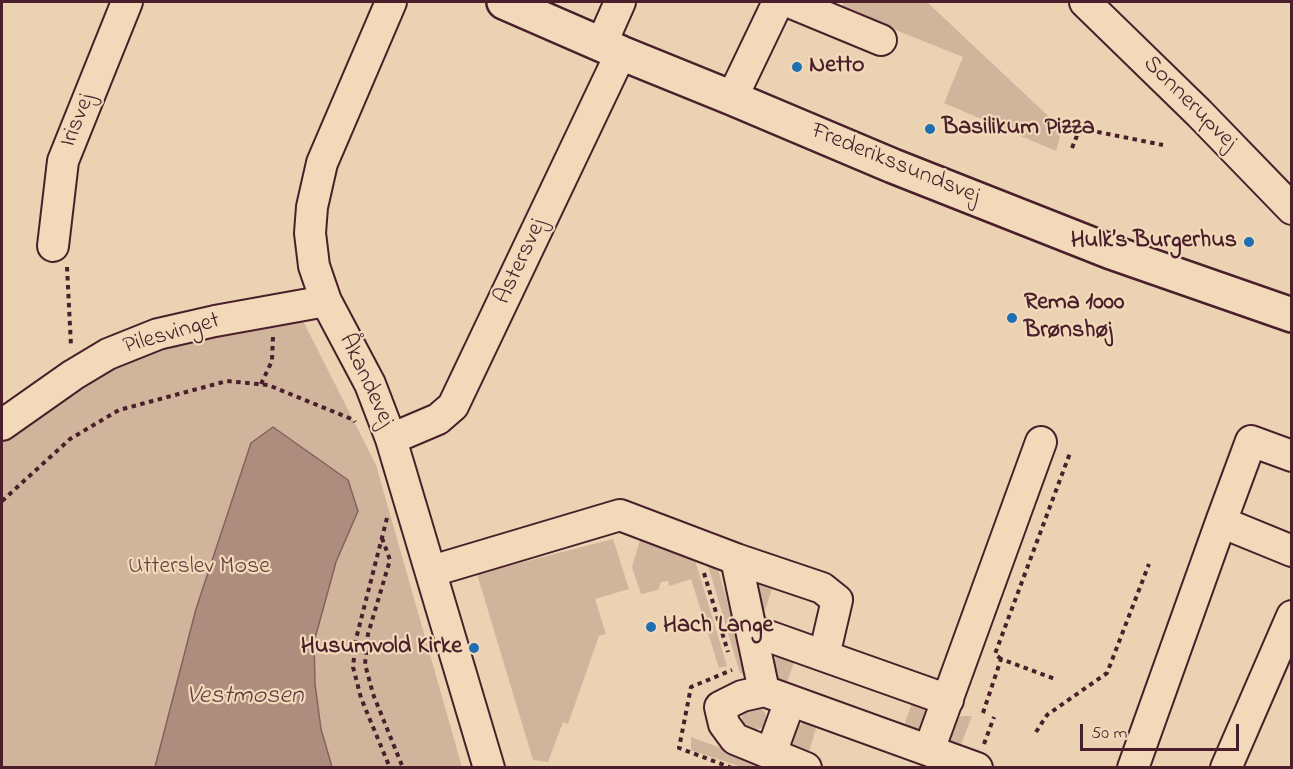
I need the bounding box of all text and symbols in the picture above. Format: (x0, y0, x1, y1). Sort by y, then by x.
street label: Sonnerupvej (1136, 51, 1242, 157)
place label: Netto (809, 53, 865, 81)
marker: Netto (790, 60, 804, 74)
street label: Irisvej (55, 90, 103, 152)
place label: Basilikum Pizza (942, 115, 1095, 143)
street label: Frederikssundsvej (806, 118, 984, 212)
marker: Basilikum Pizza (923, 122, 937, 136)
street label: Astersvej (490, 215, 554, 309)
place label: Hulk’s Burgerhus (1071, 228, 1237, 256)
marker: Hulk’s Burgerhus (1242, 235, 1256, 249)
place label: Rema 1000 Brønshøj (1024, 290, 1124, 346)
street label: Pilesvinget (121, 308, 223, 362)
marker: Rema 1000 Brønshøj (1005, 311, 1019, 325)
street label: Åkandevej (331, 330, 399, 432)
park label: Utterslev Mose (128, 554, 270, 582)
place label: Hach Lange (663, 613, 773, 641)
marker: Hach Lange (644, 620, 658, 634)
place label: Husumvold Kirke (301, 634, 462, 662)
marker: Husumvold Kirke (467, 641, 481, 655)
water label: Vestmosen (186, 682, 304, 714)
scale bar (1083, 712, 1242, 750)
text: 50 m (1091, 721, 1128, 747)

